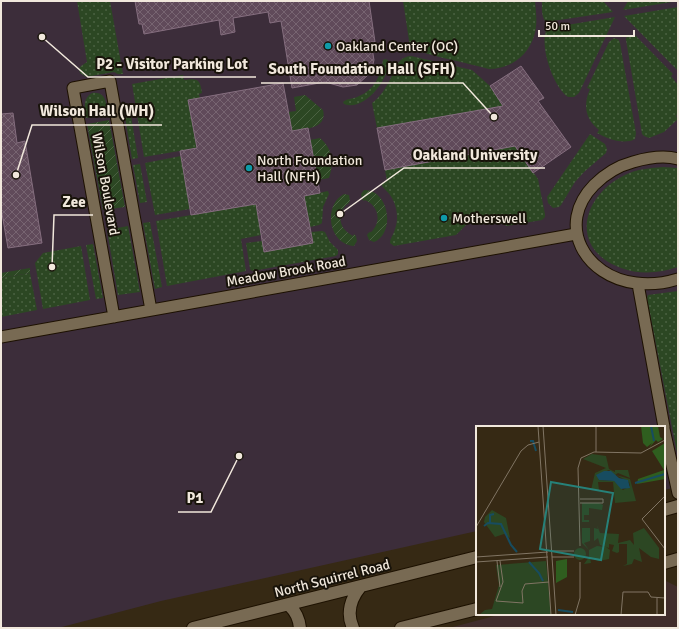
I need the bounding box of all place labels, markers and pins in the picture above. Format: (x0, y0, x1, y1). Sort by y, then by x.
place label: Oakland Center (OC) (336, 38, 458, 55)
marker: Oakland Center (OC) (323, 41, 333, 51)
callout: P2 - Visitor Parking Lot (88, 50, 256, 77)
callout: South Foundation Hall (SFH) (261, 56, 463, 83)
callout: Wilson Hall (WH) (32, 98, 162, 125)
callout: Oakland University (404, 141, 545, 168)
place label: North Foundation Hall (NFH) (257, 152, 362, 185)
marker: North Foundation Hall (NFH) (244, 163, 254, 173)
callout: Zee (54, 188, 93, 215)
place label: Motherswell (452, 210, 526, 227)
marker: Motherswell (439, 213, 449, 223)
callout: P1 (178, 485, 211, 512)

